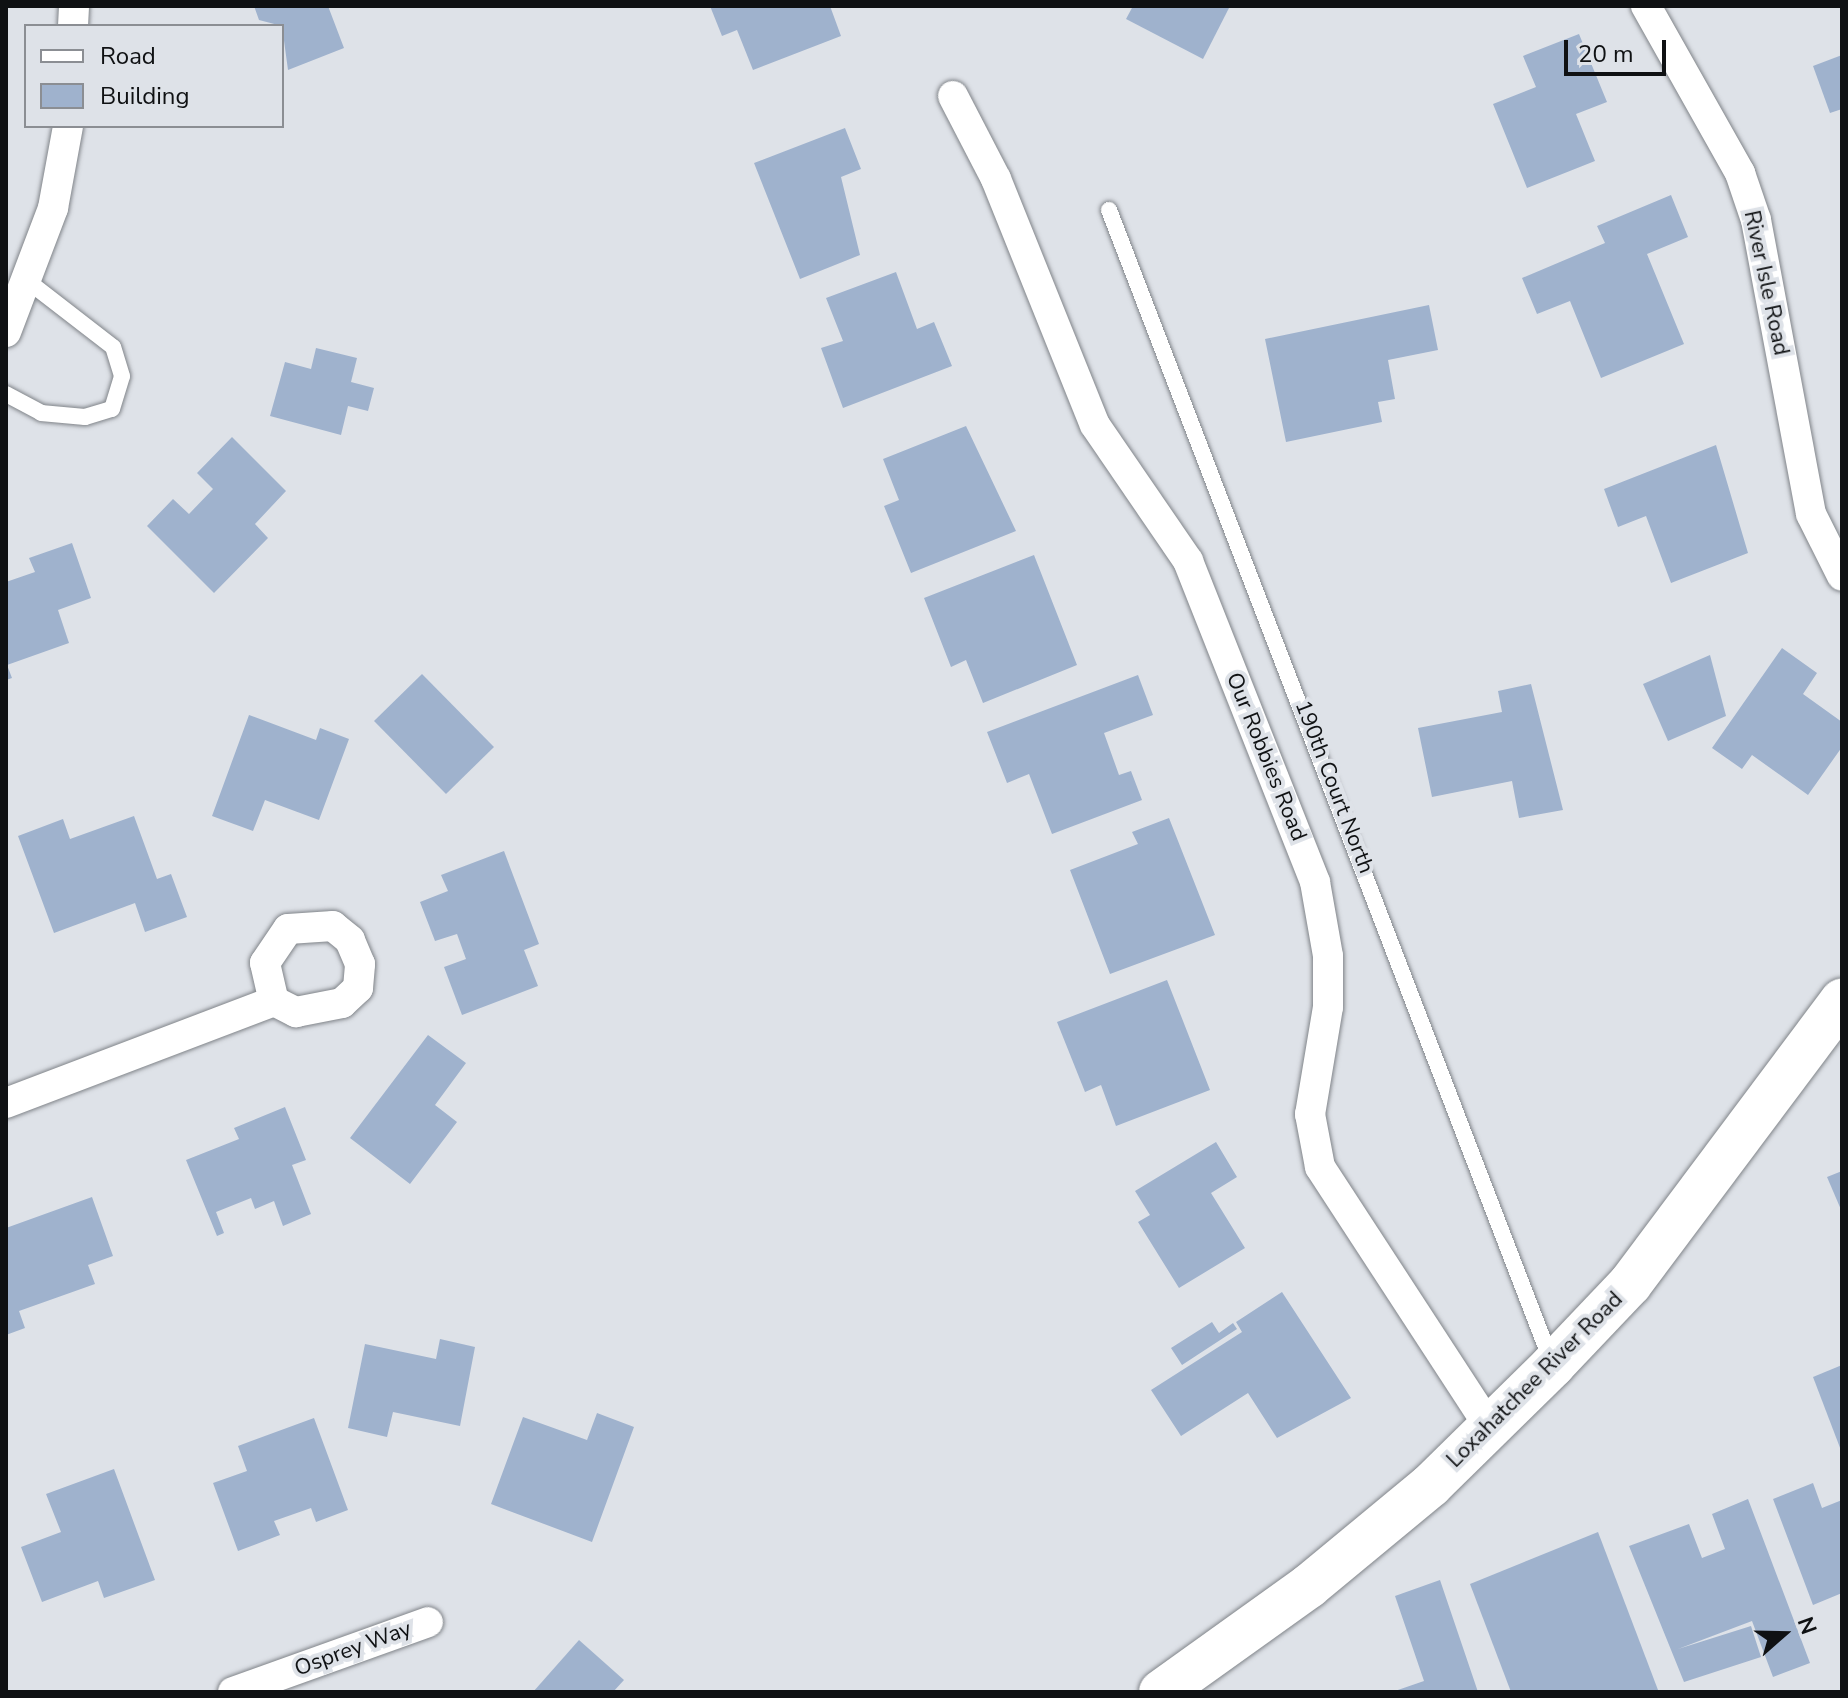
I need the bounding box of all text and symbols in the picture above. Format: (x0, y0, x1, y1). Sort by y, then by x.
legend (24, 24, 284, 128)
scale bar (1568, 24, 1670, 74)
text: 20 m (1578, 38, 1634, 70)
text: Road (100, 40, 156, 72)
text: Building (100, 80, 190, 112)
street label: River Isle Road (1738, 208, 1794, 358)
street label: Our Robbies Road (1220, 669, 1312, 845)
street label: 190th Court North (1289, 697, 1379, 877)
street label: Loxahatchee River Road (1442, 1287, 1628, 1473)
north arrow (1744, 1594, 1824, 1674)
text: N (1790, 1613, 1823, 1639)
street label: Osprey Way (291, 1616, 415, 1682)

